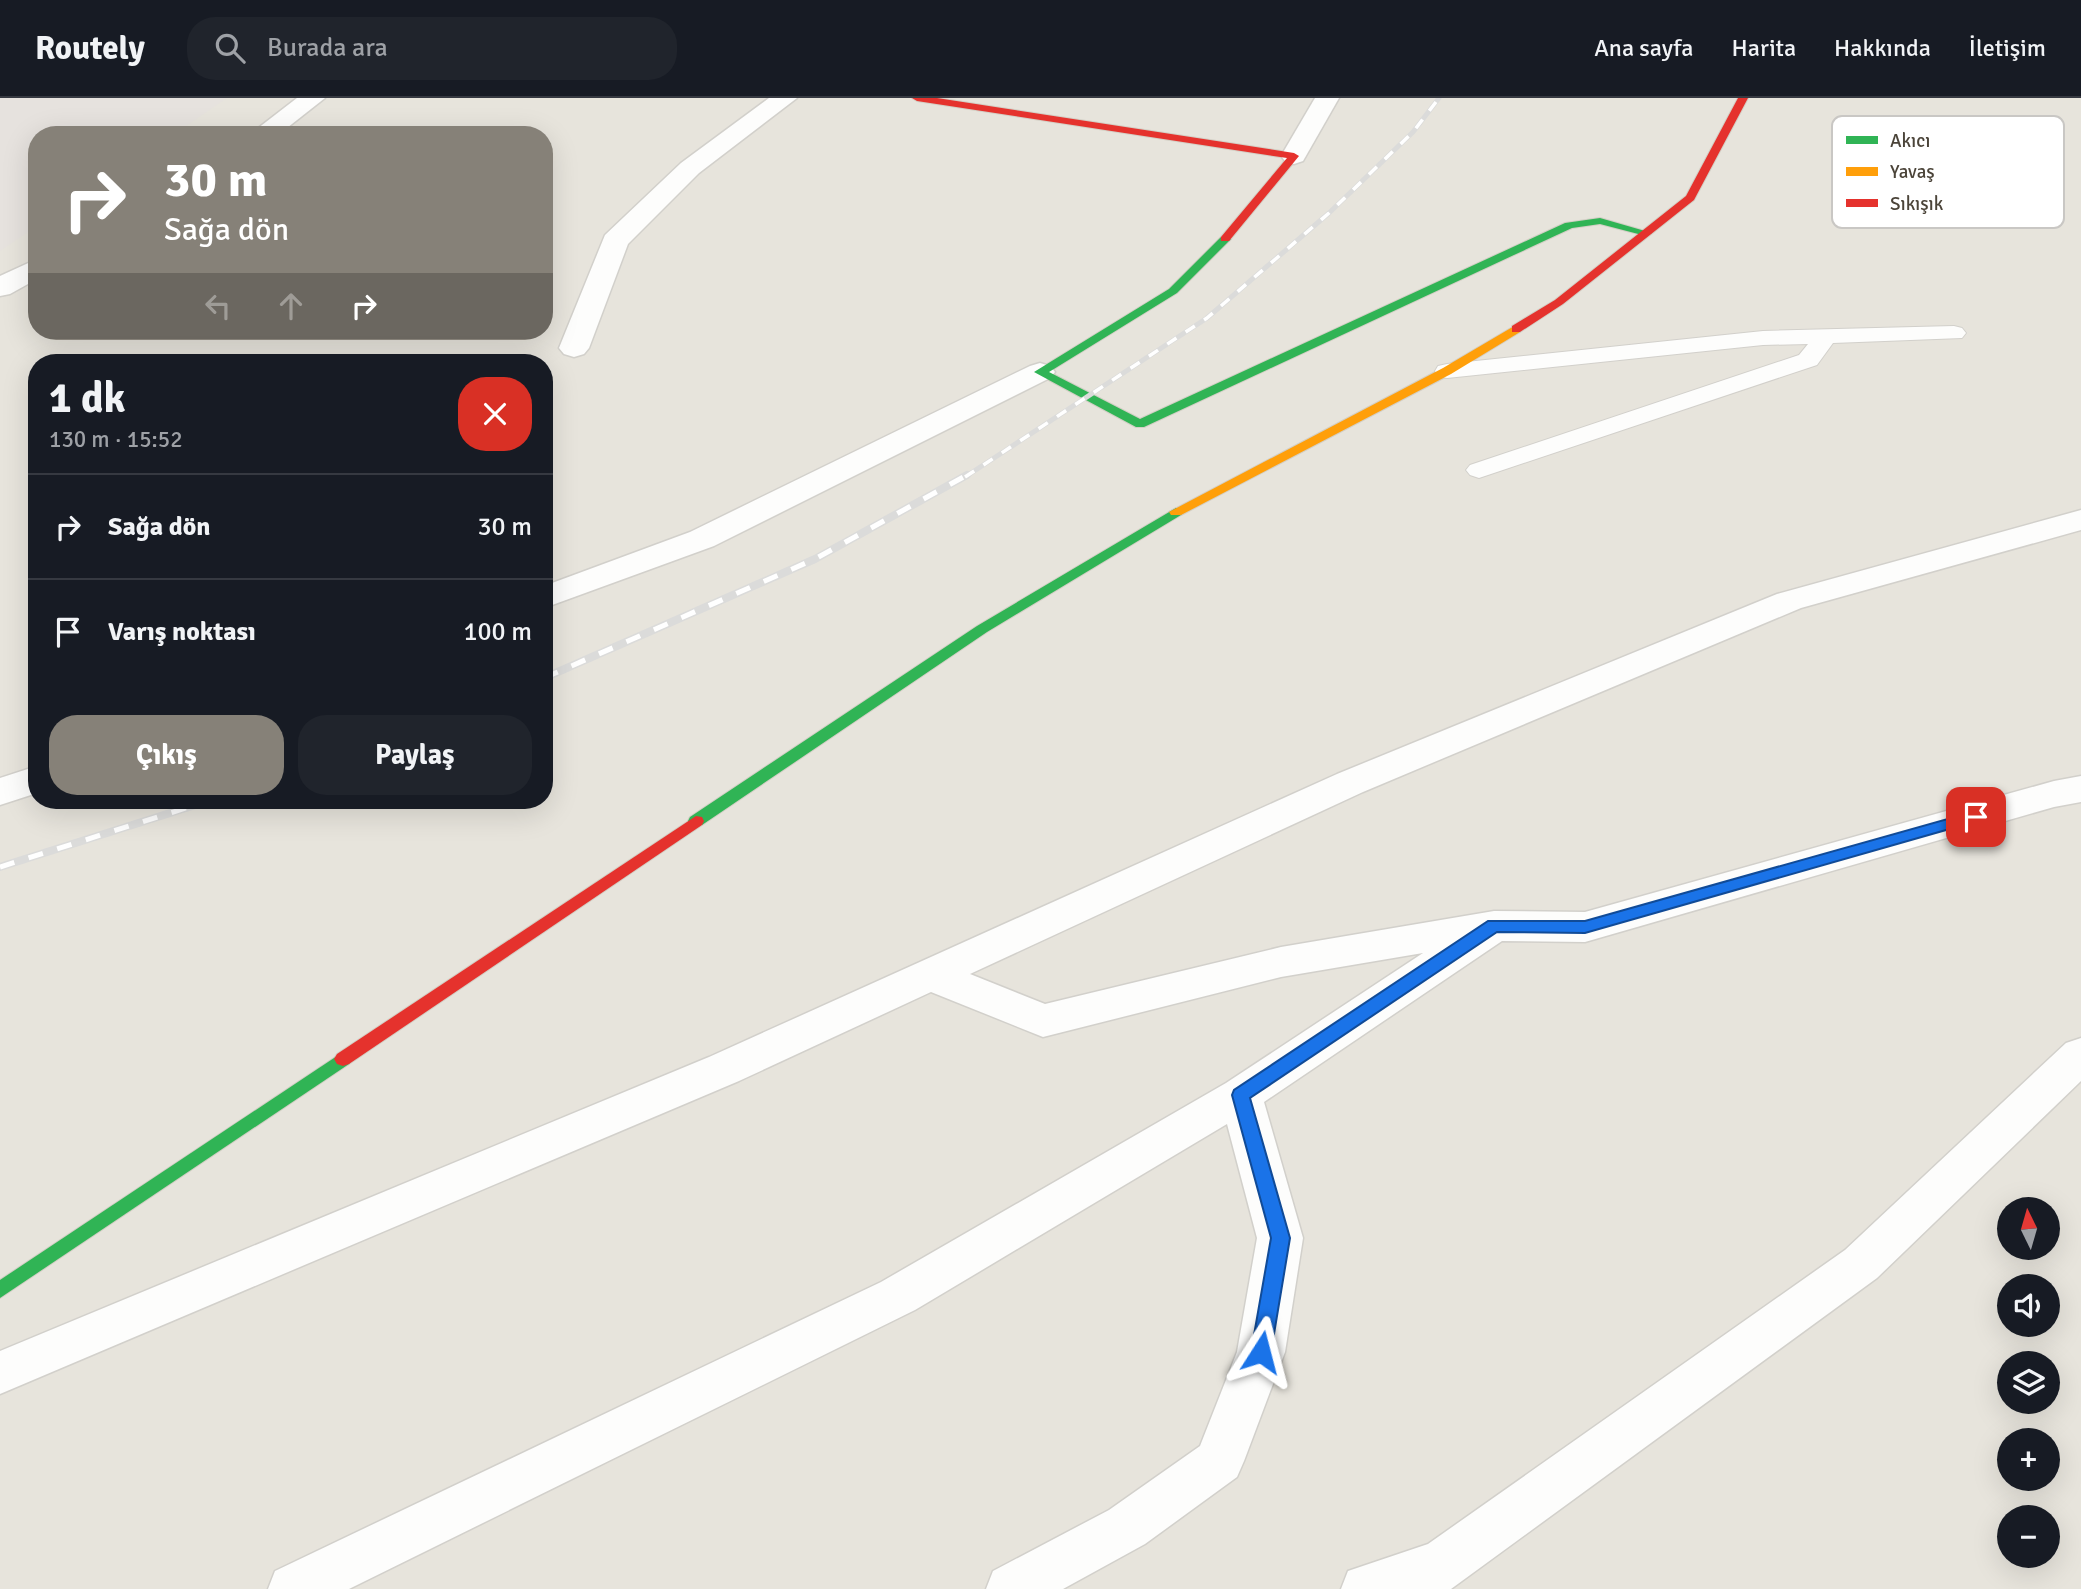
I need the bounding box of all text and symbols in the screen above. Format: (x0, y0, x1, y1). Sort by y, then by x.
search box (187, 17, 677, 80)
text: Routely (35, 28, 145, 69)
icon: search (211, 29, 249, 67)
text: Burada ara (267, 32, 388, 64)
text: Ana sayfa (1594, 33, 1694, 63)
text: Harita (1732, 33, 1796, 63)
text: Hakkında (1834, 33, 1931, 63)
text: İletişim (1969, 33, 2046, 63)
legend (1832, 116, 2064, 228)
text: Akıcı (1890, 129, 1930, 153)
text: 30 m (164, 150, 267, 210)
icon: right (49, 154, 140, 245)
text: Yavaş (1890, 160, 1935, 184)
text: Sıkışık (1890, 192, 1944, 216)
text: Sağa dön (164, 210, 289, 249)
icon: left (199, 287, 237, 325)
icon: ahead (272, 287, 310, 325)
icon: right (345, 287, 383, 325)
text: 1 dk (49, 373, 126, 424)
button: close (458, 377, 532, 451)
text: 130 m · 15:52 (49, 425, 183, 454)
icon: right (49, 508, 87, 546)
text: Sağa dön (108, 511, 211, 543)
text: 30 m (477, 511, 532, 543)
icon: arrive (49, 613, 87, 651)
text: Varış noktası (108, 616, 256, 648)
text: 100 m (463, 616, 532, 648)
button: Çıkış (49, 715, 284, 795)
button: Paylaş (298, 715, 532, 795)
pin (1946, 787, 2006, 847)
icon: arrive (1957, 798, 1995, 836)
north arrow (1997, 1197, 2060, 1260)
map controls (1997, 1197, 2060, 1568)
button: sound (1997, 1274, 2060, 1337)
position arrow (1224, 1315, 1298, 1389)
button: layers (1997, 1351, 2060, 1414)
button: + (1997, 1428, 2060, 1491)
button: − (1997, 1505, 2060, 1568)

